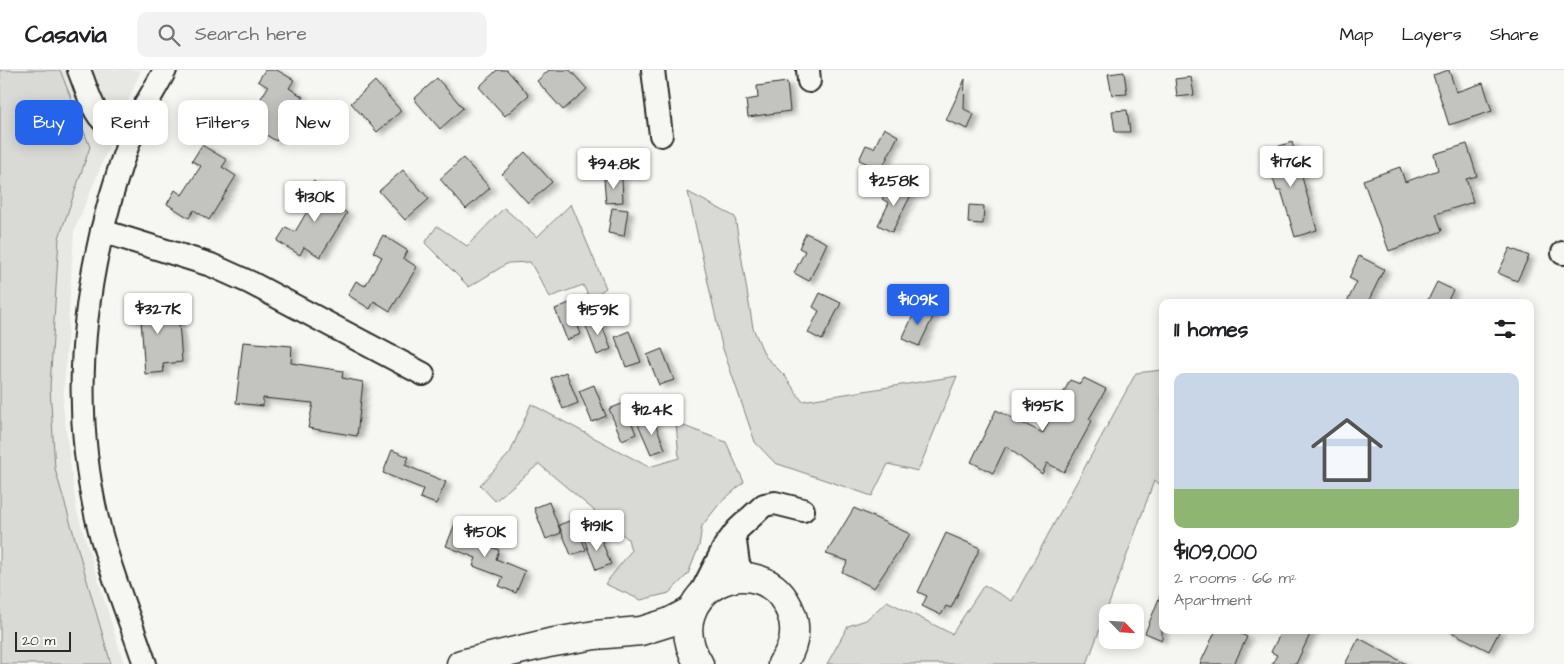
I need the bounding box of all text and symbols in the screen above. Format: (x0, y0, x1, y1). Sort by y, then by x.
search box (137, 12, 487, 57)
text: Casavia (25, 18, 107, 52)
icon: search (155, 21, 183, 49)
text: Search here (195, 21, 307, 48)
text: Map (1339, 22, 1373, 47)
text: Layers (1401, 22, 1462, 47)
text: Share (1490, 22, 1539, 47)
chip: Buy (15, 100, 83, 145)
chip: Rent (93, 100, 168, 145)
chip: Filters (178, 100, 268, 145)
chip: New (278, 100, 349, 145)
pin: $176K (1256, 146, 1326, 188)
pin: $94.8K (573, 148, 655, 190)
text: $176K (1271, 151, 1311, 173)
text: $94.8K (588, 153, 640, 175)
pin: $258K (859, 164, 929, 207)
text: $258K (869, 170, 919, 192)
pin: $130K (280, 180, 350, 223)
text: $130K (296, 186, 334, 208)
pin: $109K (883, 284, 953, 326)
text: $109K (898, 289, 938, 311)
pin: $327K (123, 292, 193, 335)
pin: $159K (563, 294, 633, 336)
text: $327K (135, 298, 181, 320)
text: $159K (577, 299, 619, 321)
text: 11 homes (1174, 315, 1248, 344)
icon: filters (1491, 315, 1519, 343)
pin: $195K (1008, 390, 1078, 432)
pin: $124K (617, 394, 687, 436)
text: $195K (1022, 395, 1064, 417)
text: $124K (632, 399, 672, 421)
icon: home (1302, 405, 1392, 495)
pin: $191K (562, 510, 632, 552)
text: $191K (581, 515, 613, 537)
pin: $150K (450, 516, 520, 558)
text: $150K (464, 521, 506, 543)
text: $109,000 (1174, 538, 1257, 567)
text: 2 rooms · 66 m² (1174, 567, 1297, 589)
text: Apartment (1174, 589, 1252, 611)
north arrow (1099, 604, 1144, 649)
map controls (1099, 604, 1144, 649)
scale bar (15, 629, 71, 652)
text: 20 m (22, 631, 55, 651)

